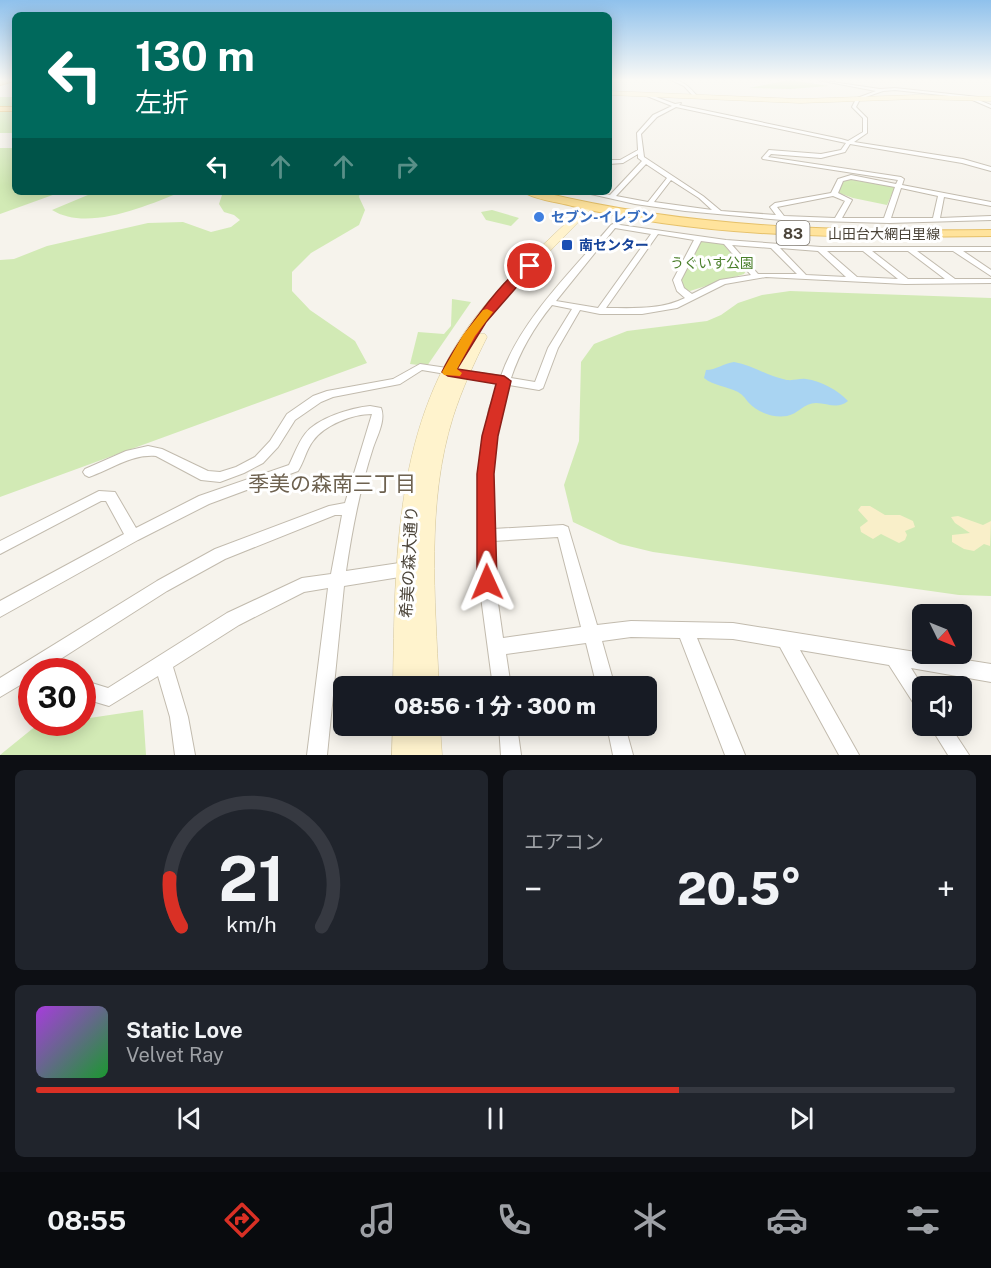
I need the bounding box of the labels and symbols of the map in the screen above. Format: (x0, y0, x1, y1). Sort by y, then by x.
place label: セブン-イレブン (551, 209, 655, 225)
marker: セブン-イレブン (532, 210, 546, 224)
road number: 83 (776, 221, 810, 245)
street label: 山田台大網白里線 (828, 226, 940, 242)
place label: 南センター (579, 237, 649, 253)
marker: 南センター (560, 238, 574, 252)
pin (504, 240, 555, 291)
park label: うぐいす公園 (670, 255, 754, 271)
district label: 季美の森南三丁目 (248, 471, 416, 496)
street label: 希美の森大通り (397, 506, 421, 618)
position arrow (455, 550, 519, 614)
north arrow (912, 604, 972, 664)
speed limit sign: 30 (18, 658, 96, 736)

